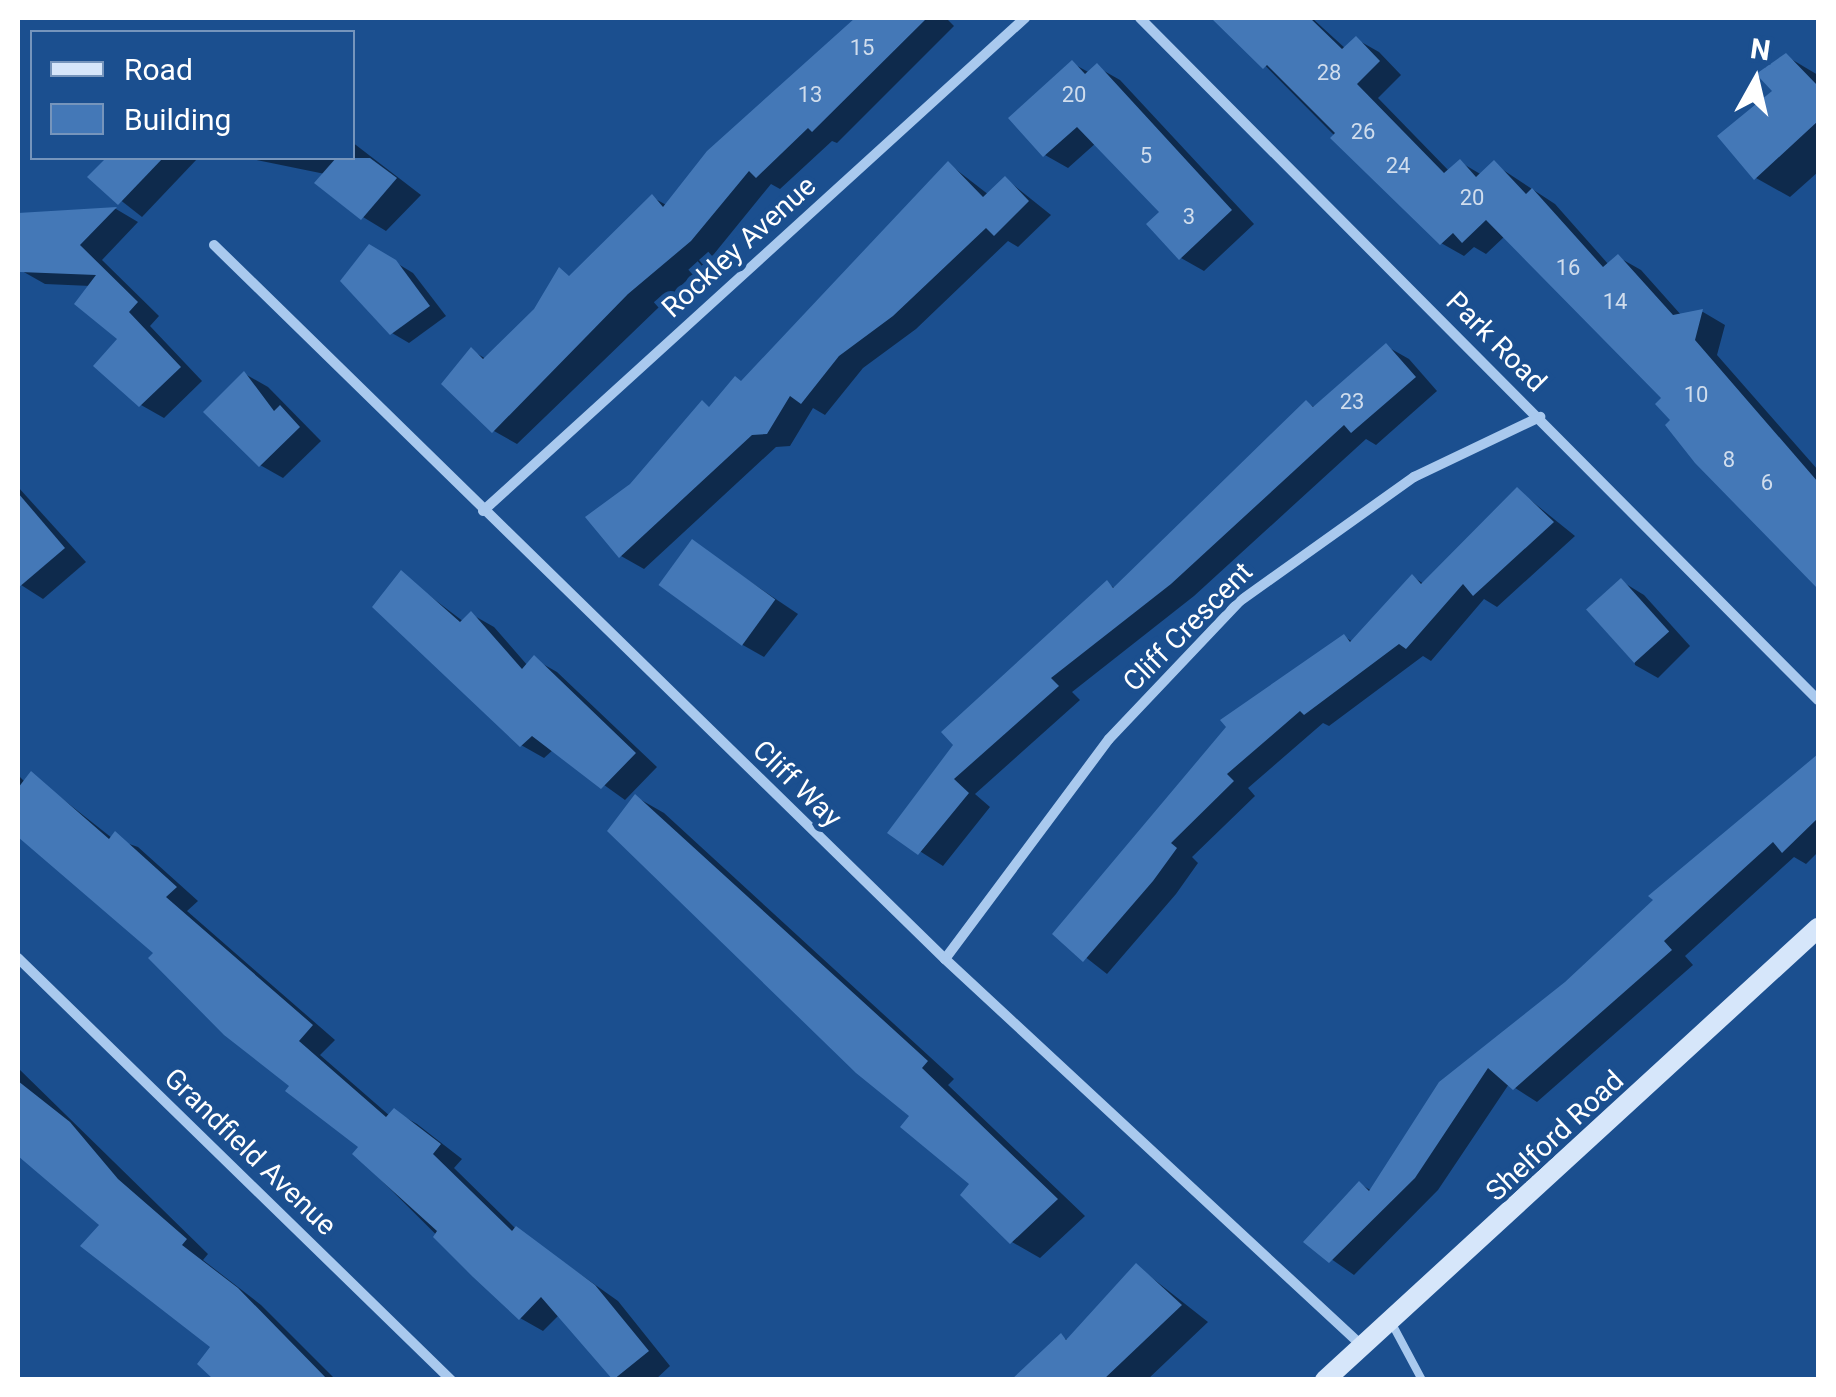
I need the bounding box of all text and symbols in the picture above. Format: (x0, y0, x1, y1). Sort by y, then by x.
legend (30, 30, 355, 160)
north arrow (1706, 30, 1806, 130)
text: N (1748, 32, 1772, 68)
house number: 15 (850, 35, 874, 61)
text: Road (124, 52, 193, 87)
house number: 28 (1317, 60, 1341, 86)
house number: 13 (798, 82, 822, 108)
house number: 20 (1062, 82, 1086, 108)
text: Building (124, 102, 231, 137)
house number: 26 (1351, 119, 1375, 145)
house number: 5 (1140, 143, 1152, 169)
house number: 24 (1386, 153, 1410, 179)
street label: Rockley Avenue (655, 169, 823, 325)
house number: 20 (1460, 185, 1484, 211)
house number: 3 (1183, 204, 1195, 230)
house number: 16 (1556, 255, 1580, 281)
street label: Park Road (1439, 285, 1553, 399)
house number: 14 (1603, 289, 1627, 315)
house number: 10 (1684, 382, 1708, 408)
house number: 23 (1340, 389, 1364, 415)
house number: 8 (1723, 447, 1735, 473)
house number: 6 (1761, 470, 1773, 496)
street label: Cliff Crescent (1116, 555, 1260, 699)
street label: Cliff Way (745, 733, 849, 835)
street label: Grandfield Avenue (157, 1061, 343, 1243)
street label: Shelford Road (1479, 1064, 1631, 1208)

